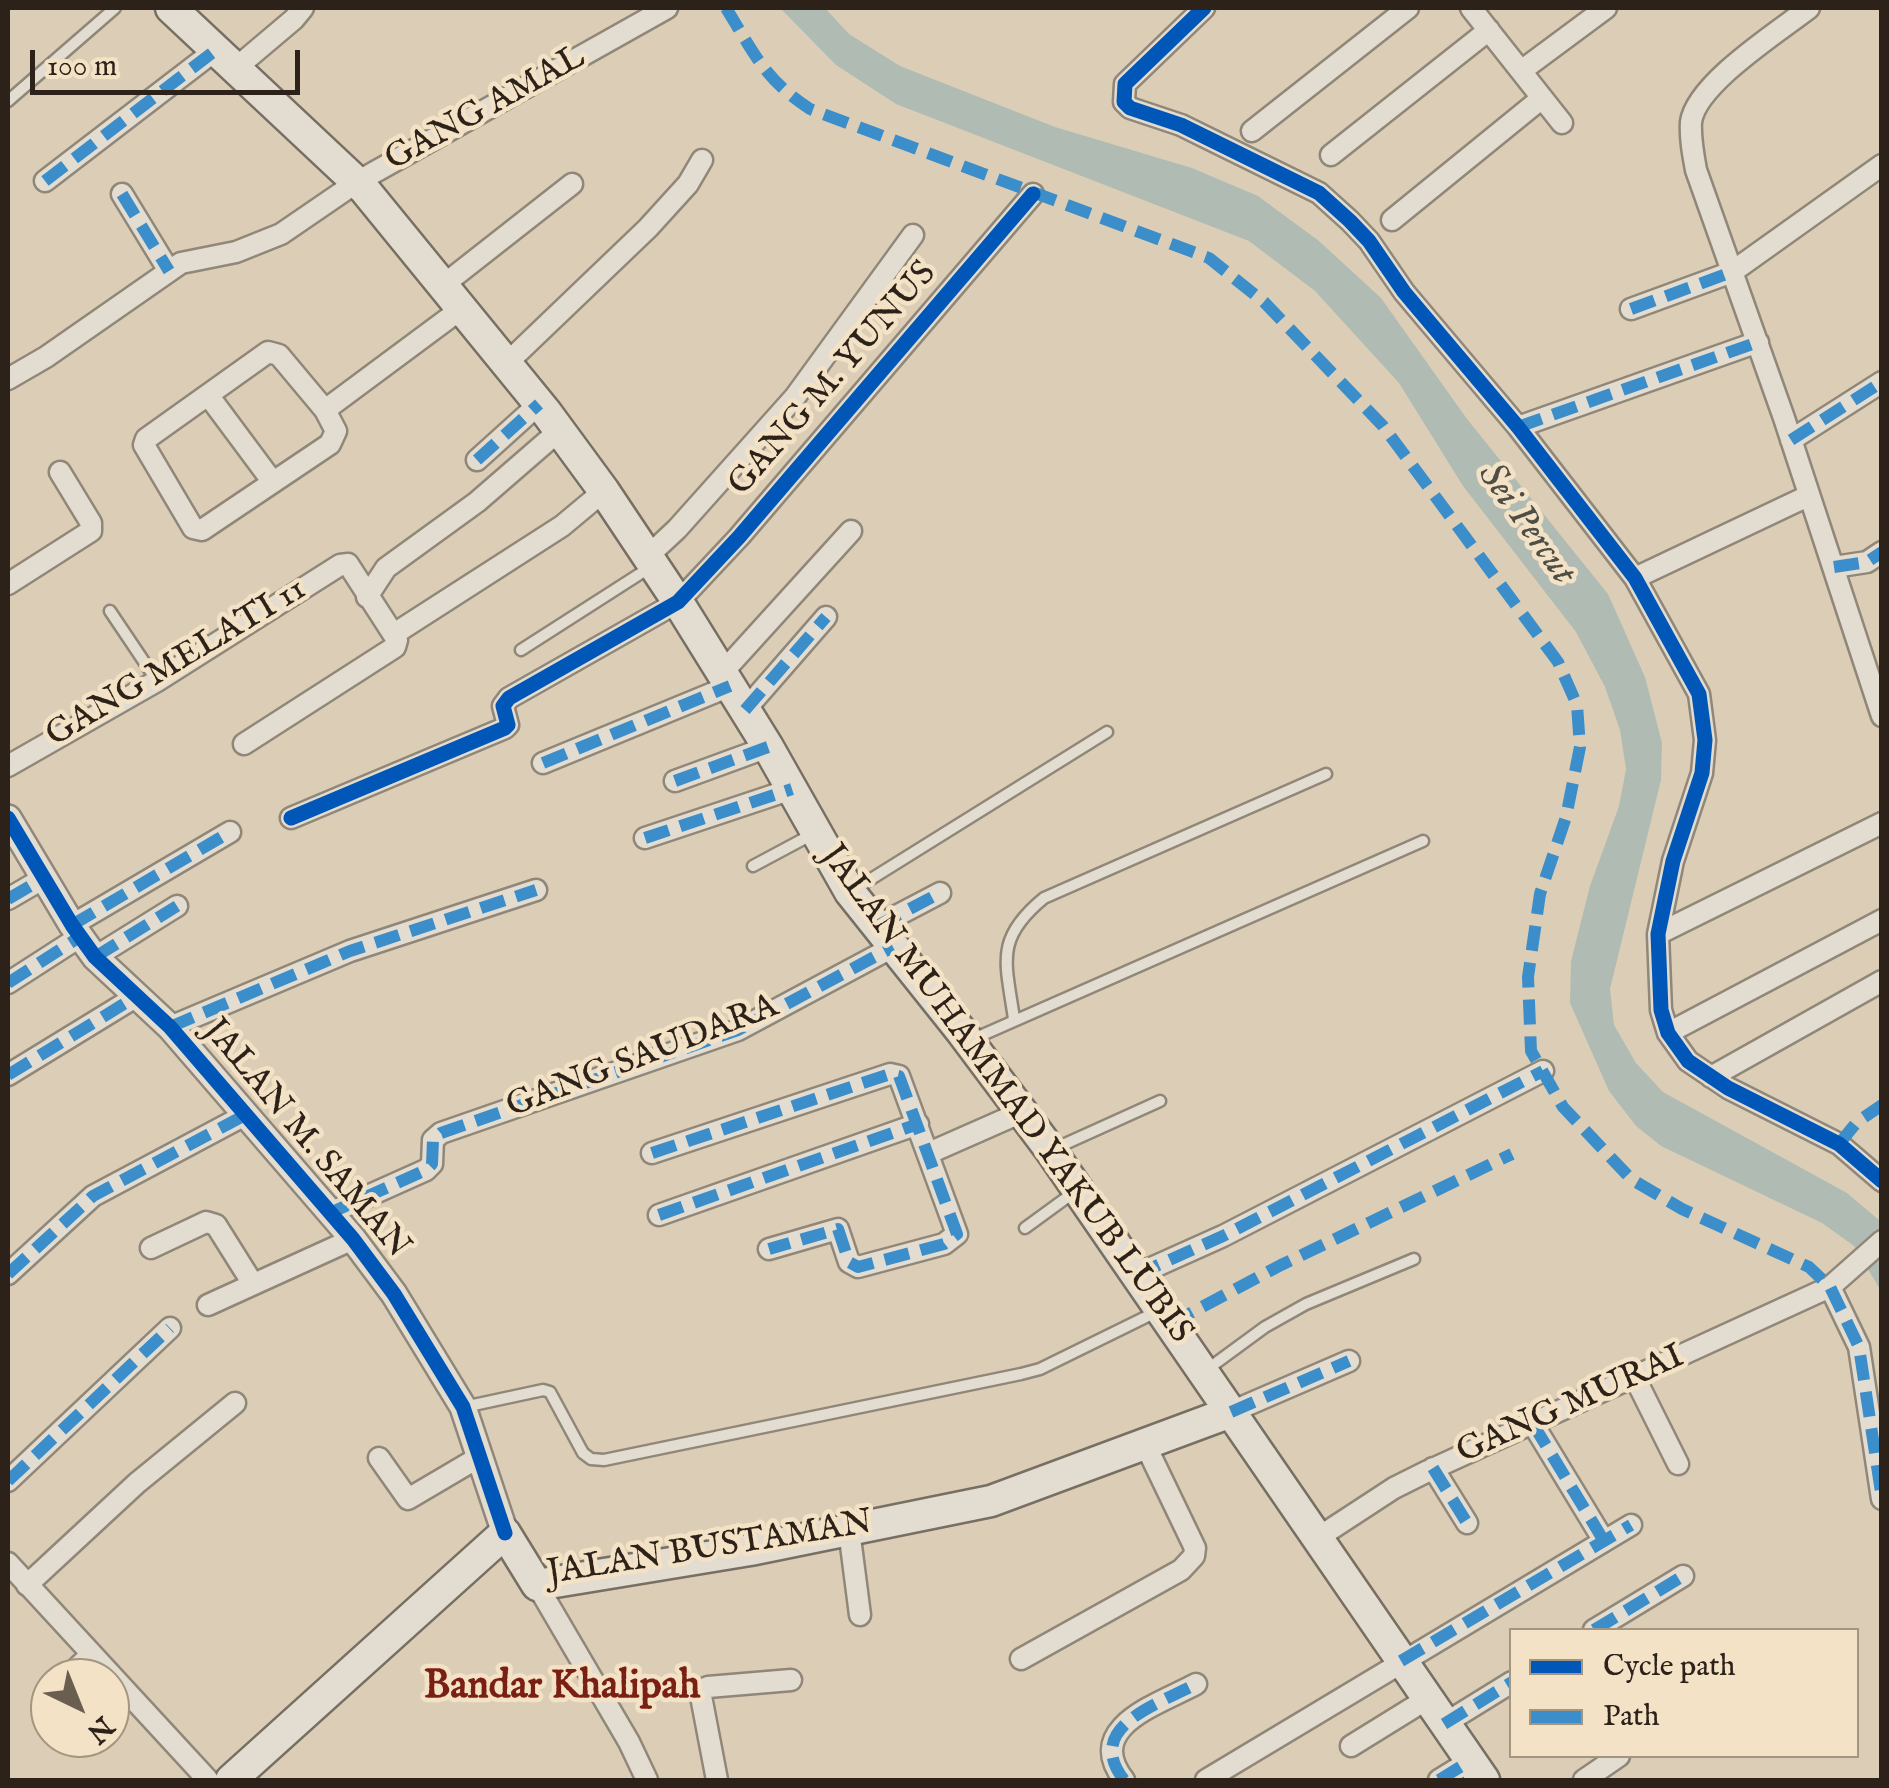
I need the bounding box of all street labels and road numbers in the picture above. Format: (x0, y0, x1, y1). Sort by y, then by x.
street label: GANG AMAL (379, 38, 593, 182)
street label: GANG M. YUNUS (721, 254, 947, 506)
street label: GANG MELATI 11 (40, 570, 314, 758)
street label: JALAN MUHAMMAD YAKUB LUBIS (810, 837, 1200, 1353)
street label: GANG SAUDARA (501, 987, 785, 1129)
street label: JALAN M. SAMAN (192, 1012, 418, 1268)
street label: GANG MURAI (1451, 1337, 1691, 1475)
street label: JALAN BUSTAMAN (544, 1504, 876, 1596)

